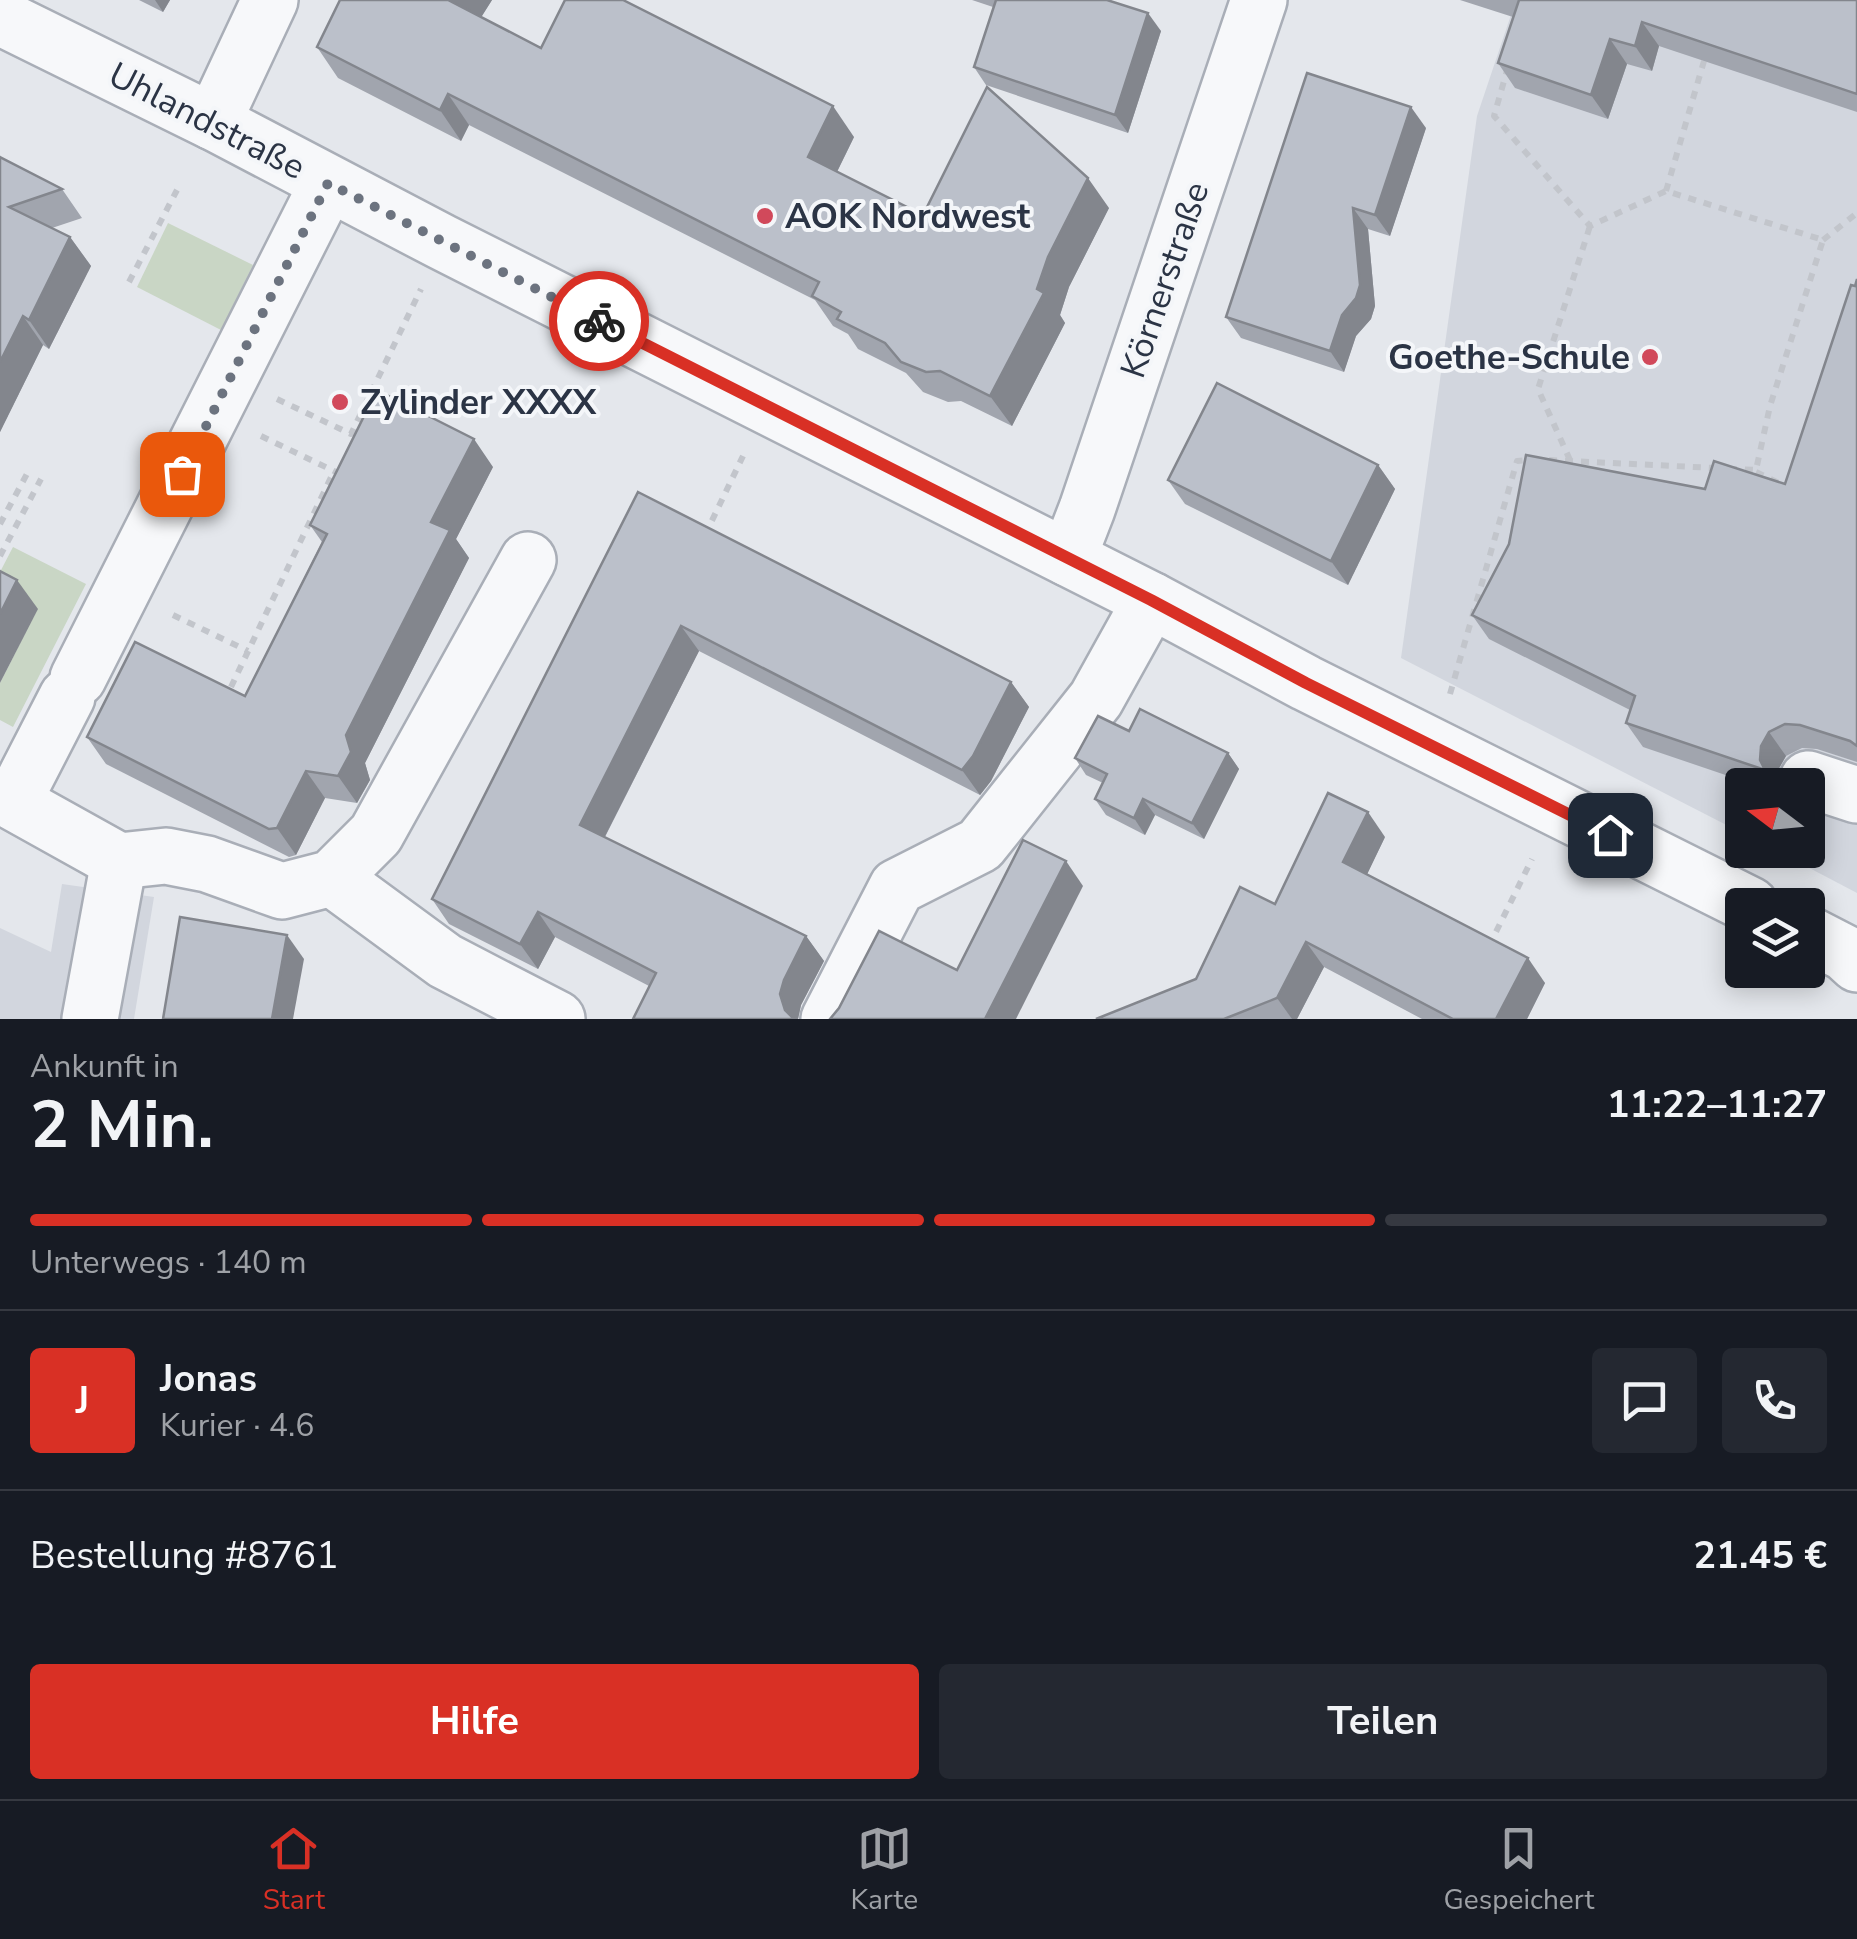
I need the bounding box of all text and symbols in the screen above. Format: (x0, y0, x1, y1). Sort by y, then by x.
street label: Uhlandstraße (101, 51, 313, 191)
street label: Körnerstraße (1110, 176, 1220, 384)
place label: AOK Nordwest (785, 193, 1031, 240)
marker: AOK Nordwest (754, 205, 776, 227)
courier (549, 271, 649, 371)
icon: bike (572, 294, 627, 349)
place label: Goethe-Schule (1388, 334, 1630, 381)
marker: Goethe-Schule (1639, 346, 1661, 368)
place label: Zylinder XXXX (360, 379, 597, 426)
marker: Zylinder XXXX (329, 391, 351, 413)
pin (140, 432, 225, 517)
icon: bag (155, 447, 210, 502)
north arrow (1725, 768, 1825, 868)
map controls (1725, 768, 1825, 988)
pin (1568, 793, 1653, 878)
icon: home (1583, 808, 1638, 863)
button: layers (1725, 888, 1825, 988)
text: Ankunft in (30, 1045, 179, 1088)
text: 11:22–11:27 (1607, 1079, 1827, 1130)
text: 2 Min. (30, 1081, 214, 1170)
text: Unterwegs · 140 m (30, 1241, 307, 1284)
button: chat (1592, 1348, 1697, 1453)
button: phone (1722, 1348, 1827, 1453)
text: Jonas (160, 1353, 257, 1404)
text: J (76, 1375, 89, 1426)
text: Kurier · 4.6 (160, 1404, 314, 1447)
text: Bestellung #8761 (30, 1530, 339, 1581)
text: 21.45 € (1693, 1530, 1827, 1581)
button: Hilfe (30, 1664, 919, 1779)
button: Teilen (939, 1664, 1827, 1779)
tab: Start (263, 1821, 325, 1919)
tab: Karte (850, 1821, 918, 1919)
tab: Gespeichert (1444, 1821, 1594, 1919)

